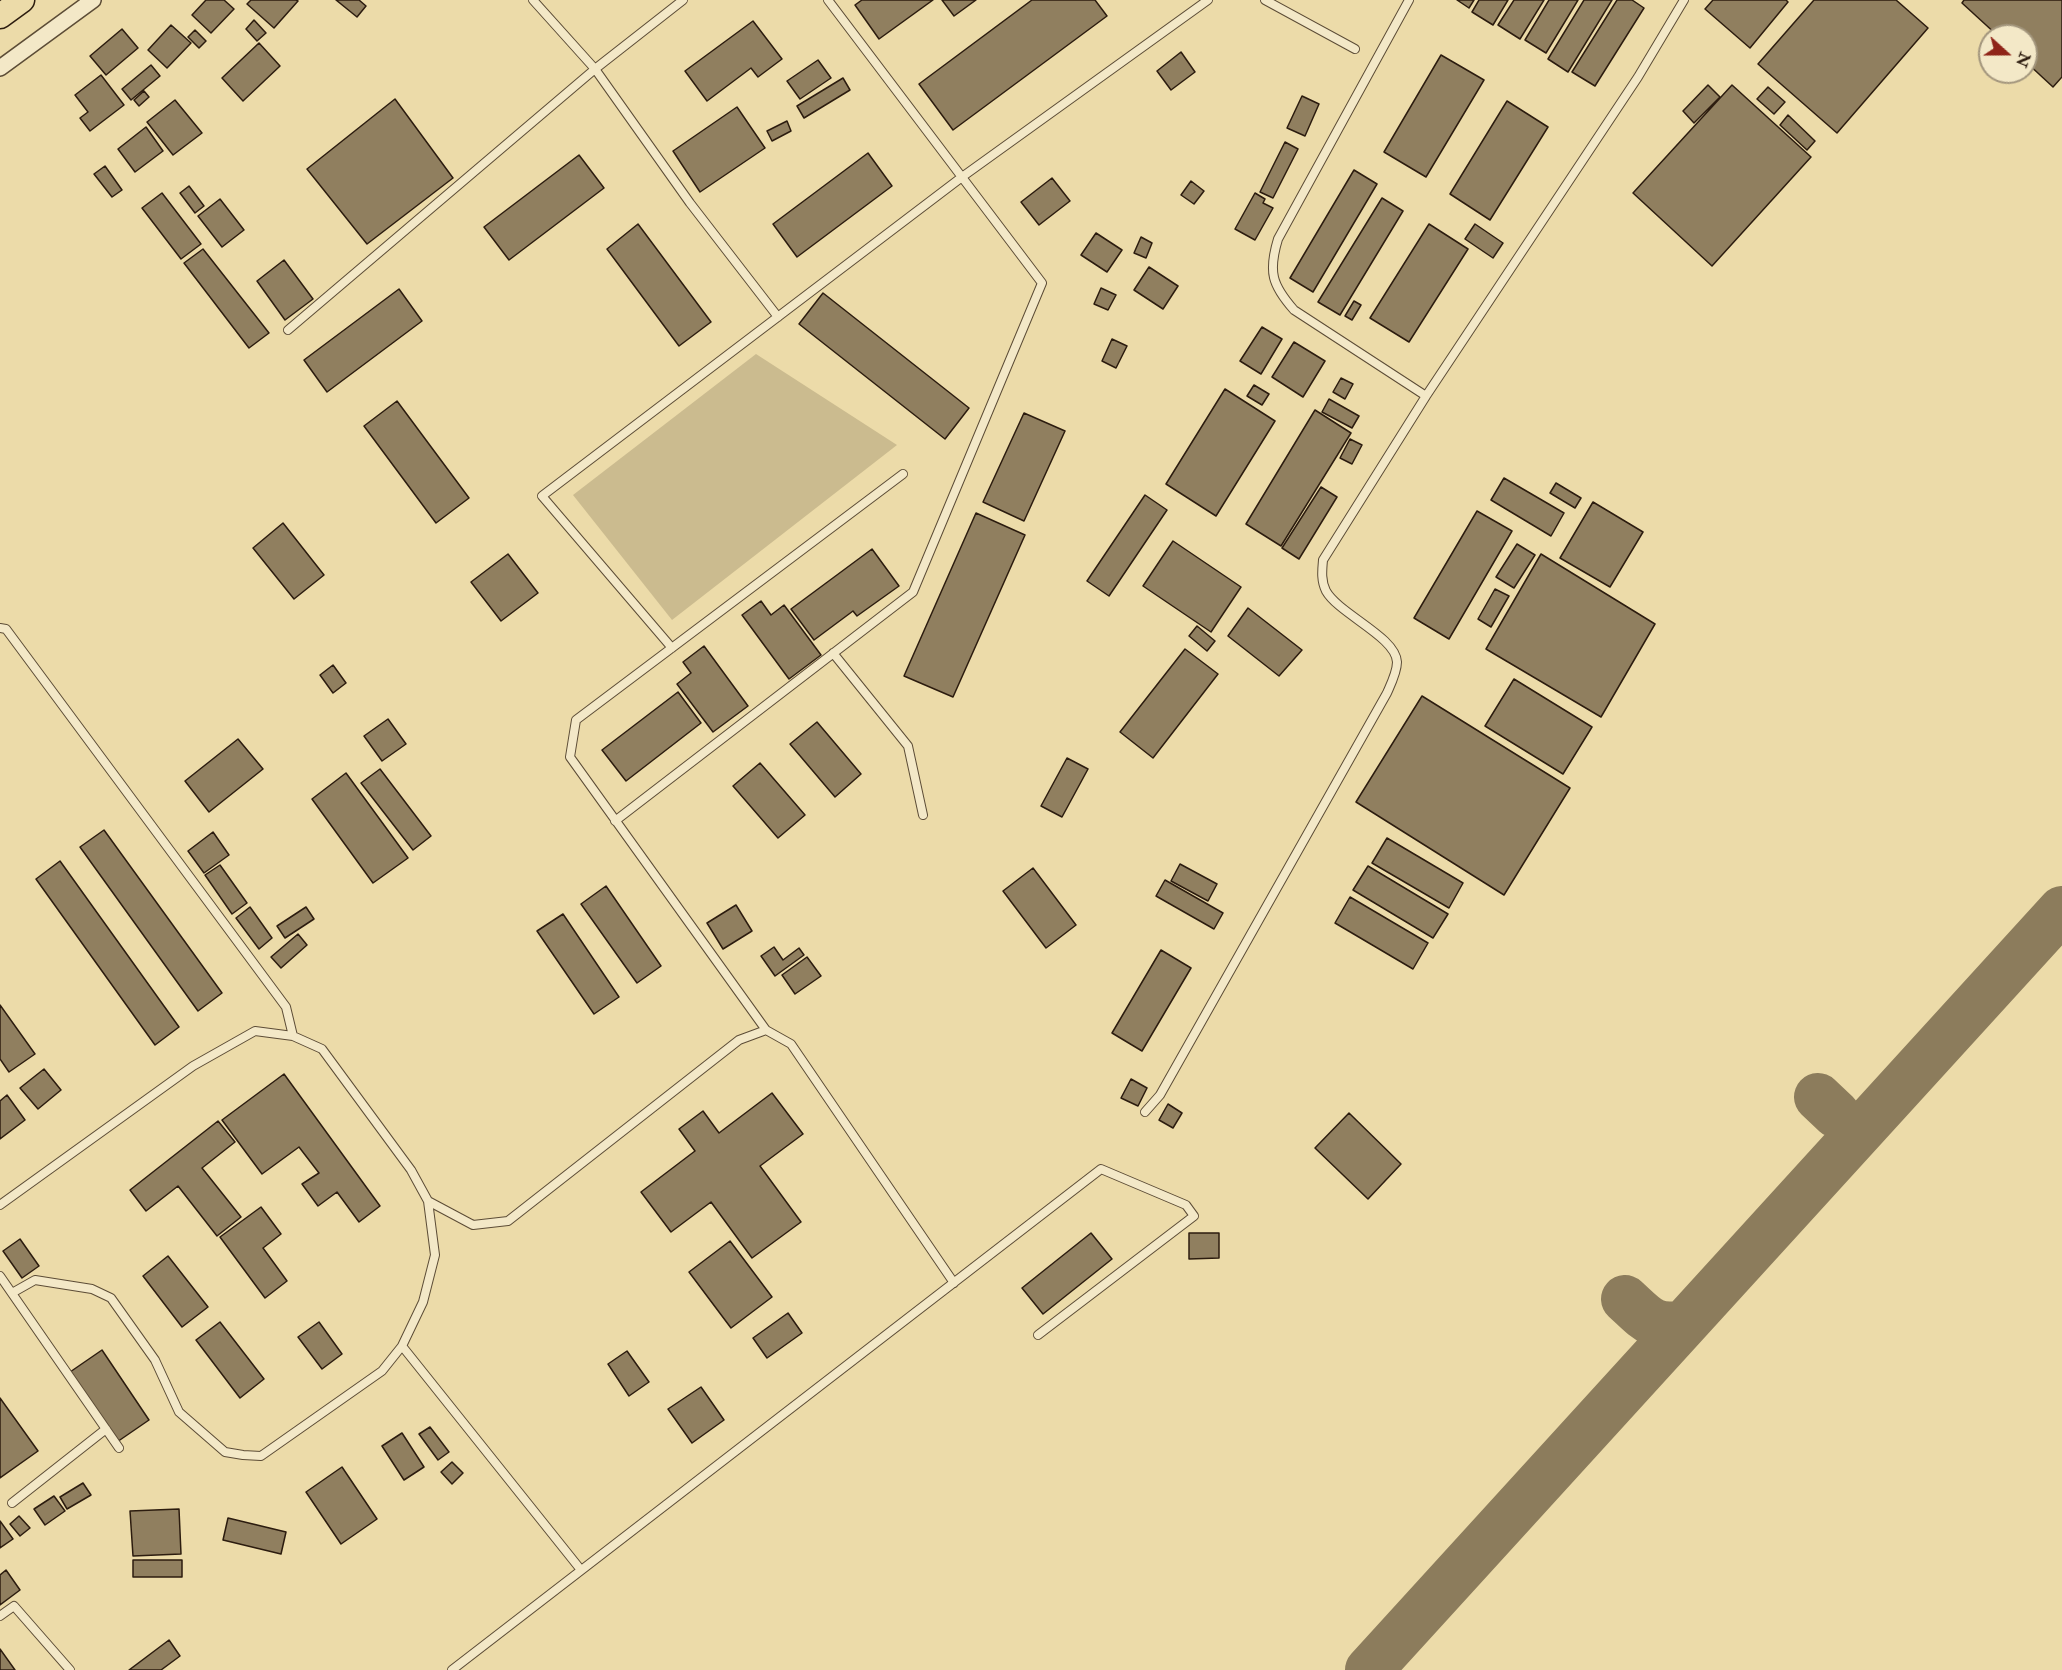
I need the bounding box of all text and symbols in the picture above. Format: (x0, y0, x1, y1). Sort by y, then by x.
north arrow (1978, 24, 2038, 84)
text: N (2011, 49, 2035, 70)

